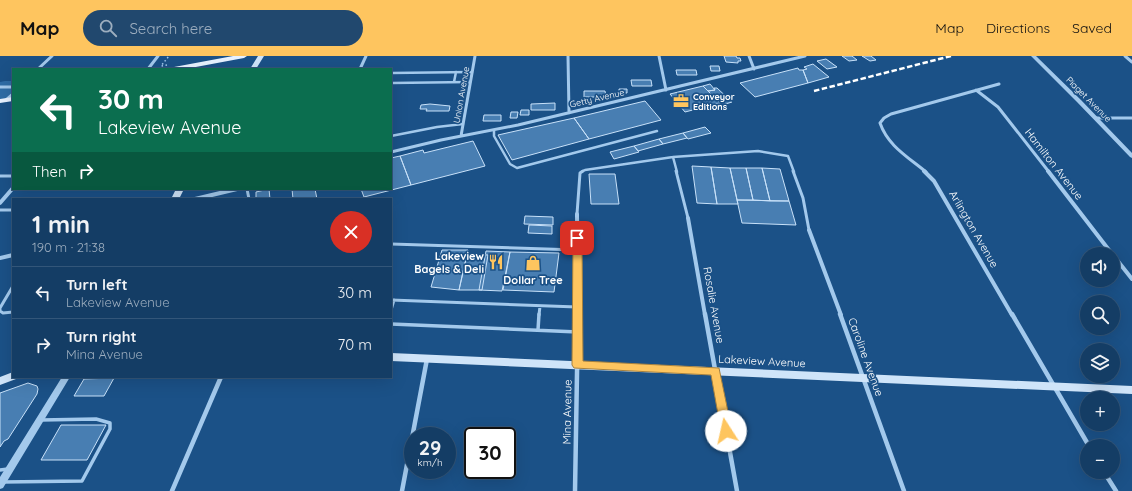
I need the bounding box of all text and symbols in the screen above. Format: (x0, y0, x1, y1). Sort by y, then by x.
search box (83, 10, 363, 46)
text: Map (20, 16, 59, 40)
icon: search (97, 17, 119, 39)
text: Search here (129, 19, 212, 38)
text: Map (935, 19, 964, 37)
text: Directions (986, 19, 1050, 37)
text: Saved (1072, 19, 1112, 37)
street label: Union Avenue (451, 66, 471, 124)
street label: Piaget Avenue (1064, 74, 1114, 124)
text: 30 m (98, 81, 164, 116)
icon: left (32, 84, 84, 136)
street label: Getty Avenue (569, 86, 625, 110)
place label: Conveyor Editions (693, 91, 735, 112)
office icon: Conveyor Editions (672, 92, 690, 110)
text: Lakeview Avenue (98, 116, 241, 139)
street label: Hamilton Avenue (1022, 125, 1086, 203)
icon: right (75, 160, 97, 182)
text: Then (32, 162, 67, 181)
street label: Arlington Avenue (946, 188, 1002, 270)
text: 1 min (32, 209, 90, 239)
button: close (330, 211, 372, 253)
pin (560, 221, 594, 255)
icon: arrive (566, 227, 588, 249)
text: 190 m · 21:38 (32, 239, 105, 255)
map controls (1080, 247, 1120, 479)
button: sound (1080, 247, 1120, 287)
place label: Lakeview Bagels & Deli (414, 249, 485, 276)
restaurant icon: Lakeview Bagels & Deli (487, 253, 505, 271)
shop icon: Dollar Tree (524, 254, 542, 272)
street label: Rosalie Avenue (700, 266, 728, 344)
place label: Dollar Tree (503, 273, 563, 287)
text: Turn left (66, 275, 128, 294)
icon: left (32, 282, 54, 304)
text: 30 m (337, 283, 372, 302)
text: Lakeview Avenue (66, 294, 170, 310)
button: search (1080, 295, 1120, 335)
street label: Caroline Avenue (845, 316, 887, 398)
text: Turn right (66, 327, 137, 346)
icon: right (32, 334, 54, 356)
text: 70 m (338, 335, 372, 354)
button: layers (1080, 343, 1120, 383)
text: Mina Avenue (66, 346, 143, 362)
street label: Lakeview Avenue (718, 352, 806, 370)
street label: Mina Avenue (559, 379, 575, 445)
button: + (1080, 391, 1120, 431)
position arrow (705, 410, 747, 452)
speed limit sign: 30 (464, 427, 516, 479)
text: 29 (419, 435, 441, 460)
button: − (1080, 439, 1120, 479)
text: km/h (417, 456, 443, 469)

